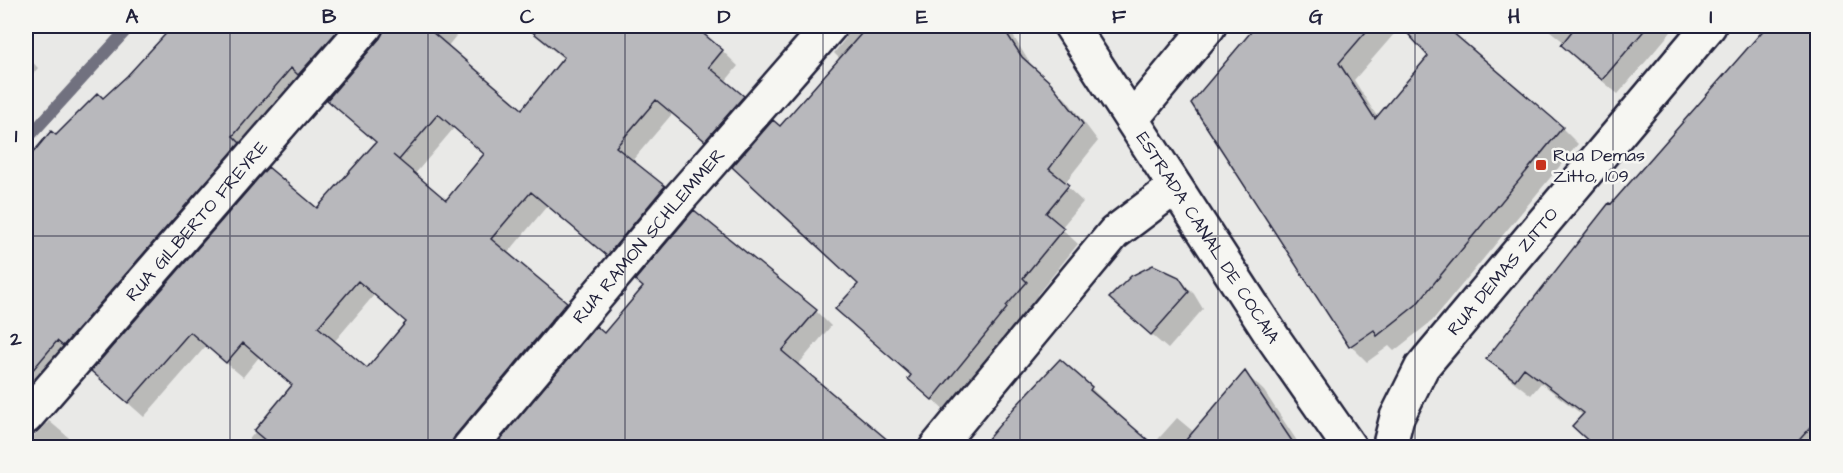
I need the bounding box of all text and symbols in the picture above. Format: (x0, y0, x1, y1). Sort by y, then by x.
text: A (126, 3, 139, 31)
text: B (322, 3, 337, 31)
text: C (520, 3, 535, 31)
text: D (718, 3, 731, 31)
text: E (916, 3, 928, 31)
text: F (1112, 3, 1127, 31)
text: G (1309, 3, 1323, 31)
text: H (1508, 3, 1520, 31)
text: I (1709, 3, 1713, 31)
text: 1 (15, 122, 18, 150)
street label: ESTRADA CANAL DE COCAIA (1130, 127, 1286, 349)
street label: RUA GILBERTO FREYRE (120, 135, 274, 306)
street label: RUA RAMON SCHLEMMER (567, 143, 730, 329)
place label: Rua Demas Zitto, 109 (1553, 143, 1645, 189)
marker: Rua Demas Zitto, 109 (1534, 158, 1548, 172)
street label: RUA DEMAS ZITTO (1441, 202, 1564, 341)
text: 2 (9, 325, 22, 353)

